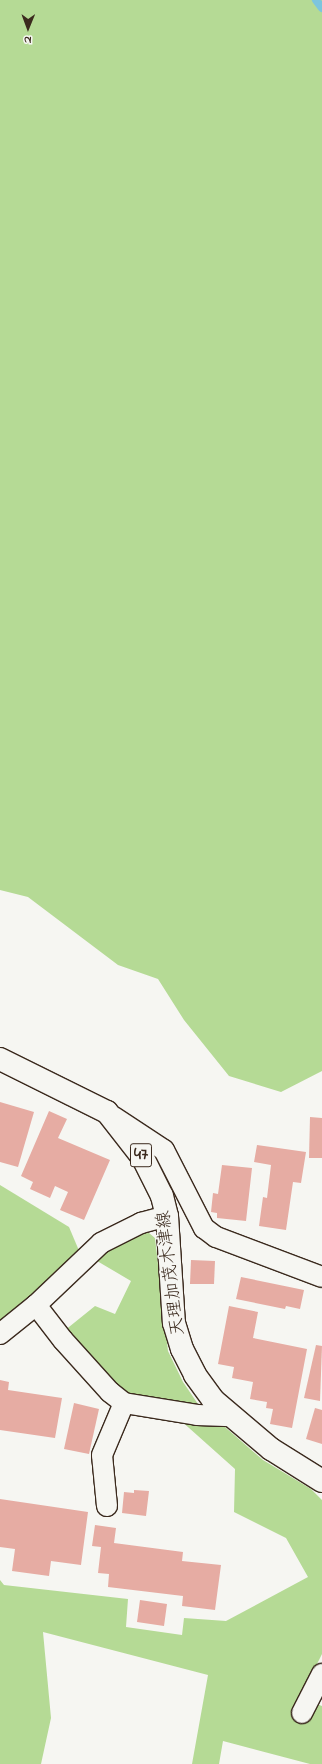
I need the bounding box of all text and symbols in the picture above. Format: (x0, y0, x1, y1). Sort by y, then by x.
north arrow (8, 8, 48, 48)
text: N (24, 32, 32, 48)
road number: 47 (129, 1140, 153, 1170)
street label: 天理加茂木津線 (154, 1209, 190, 1337)

